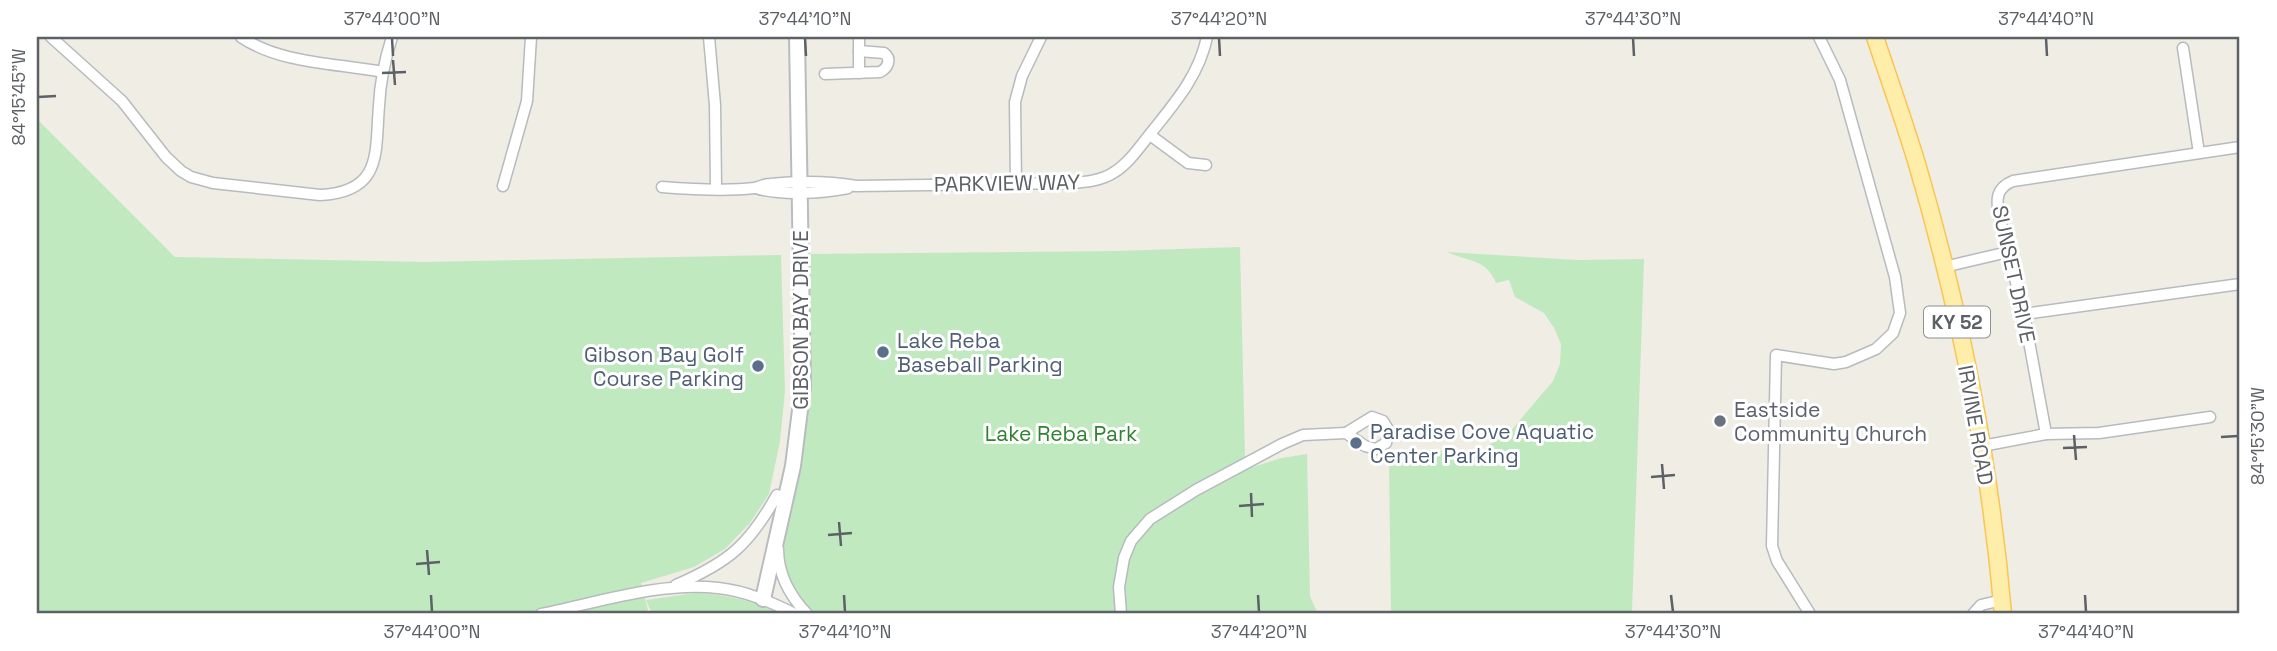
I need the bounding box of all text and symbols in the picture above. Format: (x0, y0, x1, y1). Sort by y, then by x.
text: 37°44'00"N (344, 7, 440, 30)
text: 37°44'10"N (759, 7, 851, 30)
text: 37°44'20"N (1171, 7, 1267, 30)
text: 37°44'30"N (1585, 7, 1681, 30)
text: 37°44'40"N (1998, 7, 2094, 30)
text: 84°15'45"W (7, 48, 30, 145)
street label: PARKVIEW WAY (934, 168, 1081, 198)
street label: SUNSET DRIVE (1986, 203, 2042, 345)
street label: GIBSON BAY DRIVE (787, 230, 814, 410)
road number: KY 52 (1924, 306, 1990, 338)
place label: Lake Reba Baseball Parking (897, 327, 1063, 378)
place label: Gibson Bay Golf Course Parking (584, 341, 744, 392)
marker: Lake Reba Baseball Parking (875, 344, 891, 360)
marker: Gibson Bay Golf Course Parking (750, 358, 766, 374)
street label: IRVINE ROAD (1952, 363, 2000, 487)
text: 84°15'30"W (2246, 387, 2269, 485)
place label: Eastside Community Church (1734, 396, 1927, 447)
marker: Eastside Community Church (1712, 413, 1728, 429)
place label: Paradise Cove Aquatic Center Parking (1370, 418, 1594, 469)
park label: Lake Reba Park (985, 420, 1137, 447)
marker: Paradise Cove Aquatic Center Parking (1348, 435, 1364, 451)
text: 37°44'00"N (384, 620, 480, 643)
text: 37°44'10"N (799, 620, 891, 643)
text: 37°44'20"N (1211, 620, 1307, 643)
text: 37°44'30"N (1625, 620, 1721, 643)
text: 37°44'40"N (2038, 620, 2134, 643)

